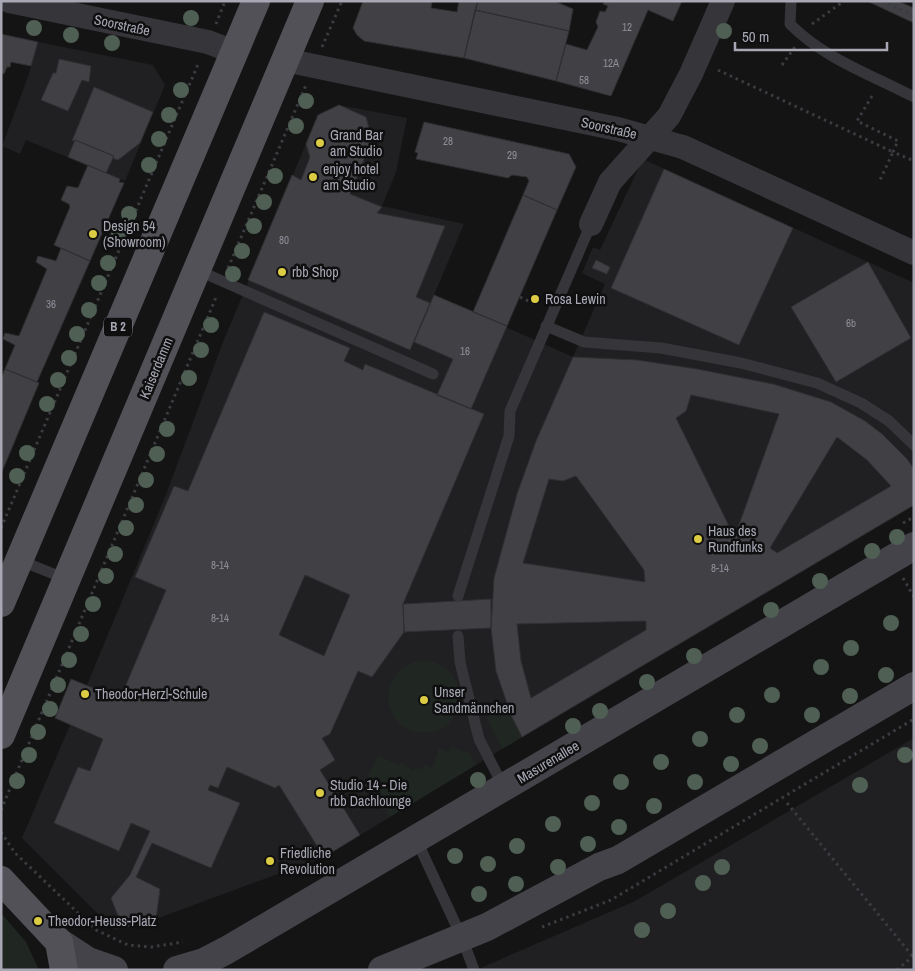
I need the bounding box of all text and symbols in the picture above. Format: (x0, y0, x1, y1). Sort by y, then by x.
street label: Soorstraße (92, 10, 152, 40)
house number: 12 (622, 20, 632, 34)
scale bar (735, 20, 888, 52)
text: 50 m (742, 26, 769, 47)
house number: 12A (603, 56, 620, 70)
house number: 58 (579, 73, 589, 87)
street label: Soorstraße (579, 113, 639, 143)
place label: Grand Bar am Studio (330, 126, 383, 160)
house number: 28 (443, 134, 453, 148)
marker: Grand Bar am Studio (314, 137, 326, 149)
house number: 29 (507, 148, 517, 162)
place label: enjoy hotel am Studio (323, 160, 379, 194)
marker: enjoy hotel am Studio (307, 171, 319, 183)
place label: Design 54 (Showroom) (103, 217, 166, 251)
marker: Design 54 (Showroom) (87, 228, 99, 240)
house number: 80 (279, 233, 289, 247)
place label: rbb Shop (292, 263, 339, 281)
marker: rbb Shop (276, 266, 288, 278)
place label: Rosa Lewin (545, 290, 606, 308)
marker: Rosa Lewin (529, 293, 541, 305)
house number: 36 (46, 297, 56, 311)
house number: 6b (846, 316, 856, 330)
road number: B 2 (104, 318, 132, 337)
street label: Kaiserdamm (135, 335, 177, 401)
house number: 16 (460, 344, 470, 358)
place label: Haus des Rundfunks (708, 522, 763, 556)
marker: Haus des Rundfunks (692, 533, 704, 545)
house number: 8-14 (211, 558, 229, 572)
house number: 8-14 (711, 561, 729, 575)
house number: 8-14 (211, 611, 229, 625)
place label: Unser Sandmännchen (434, 683, 514, 717)
place label: Theodor-Herzl-Schule (95, 685, 207, 703)
marker: Theodor-Herzl-Schule (79, 688, 91, 700)
marker: Unser Sandmännchen (418, 694, 430, 706)
street label: Masurenallee (514, 737, 582, 787)
place label: Studio 14 - Die rbb Dachlounge (330, 776, 411, 810)
marker: Studio 14 - Die rbb Dachlounge (314, 787, 326, 799)
place label: Friedliche Revolution (280, 844, 335, 878)
marker: Friedliche Revolution (264, 855, 276, 867)
place label: Theodor-Heuss-Platz (48, 912, 157, 930)
marker: Theodor-Heuss-Platz (32, 915, 44, 927)

